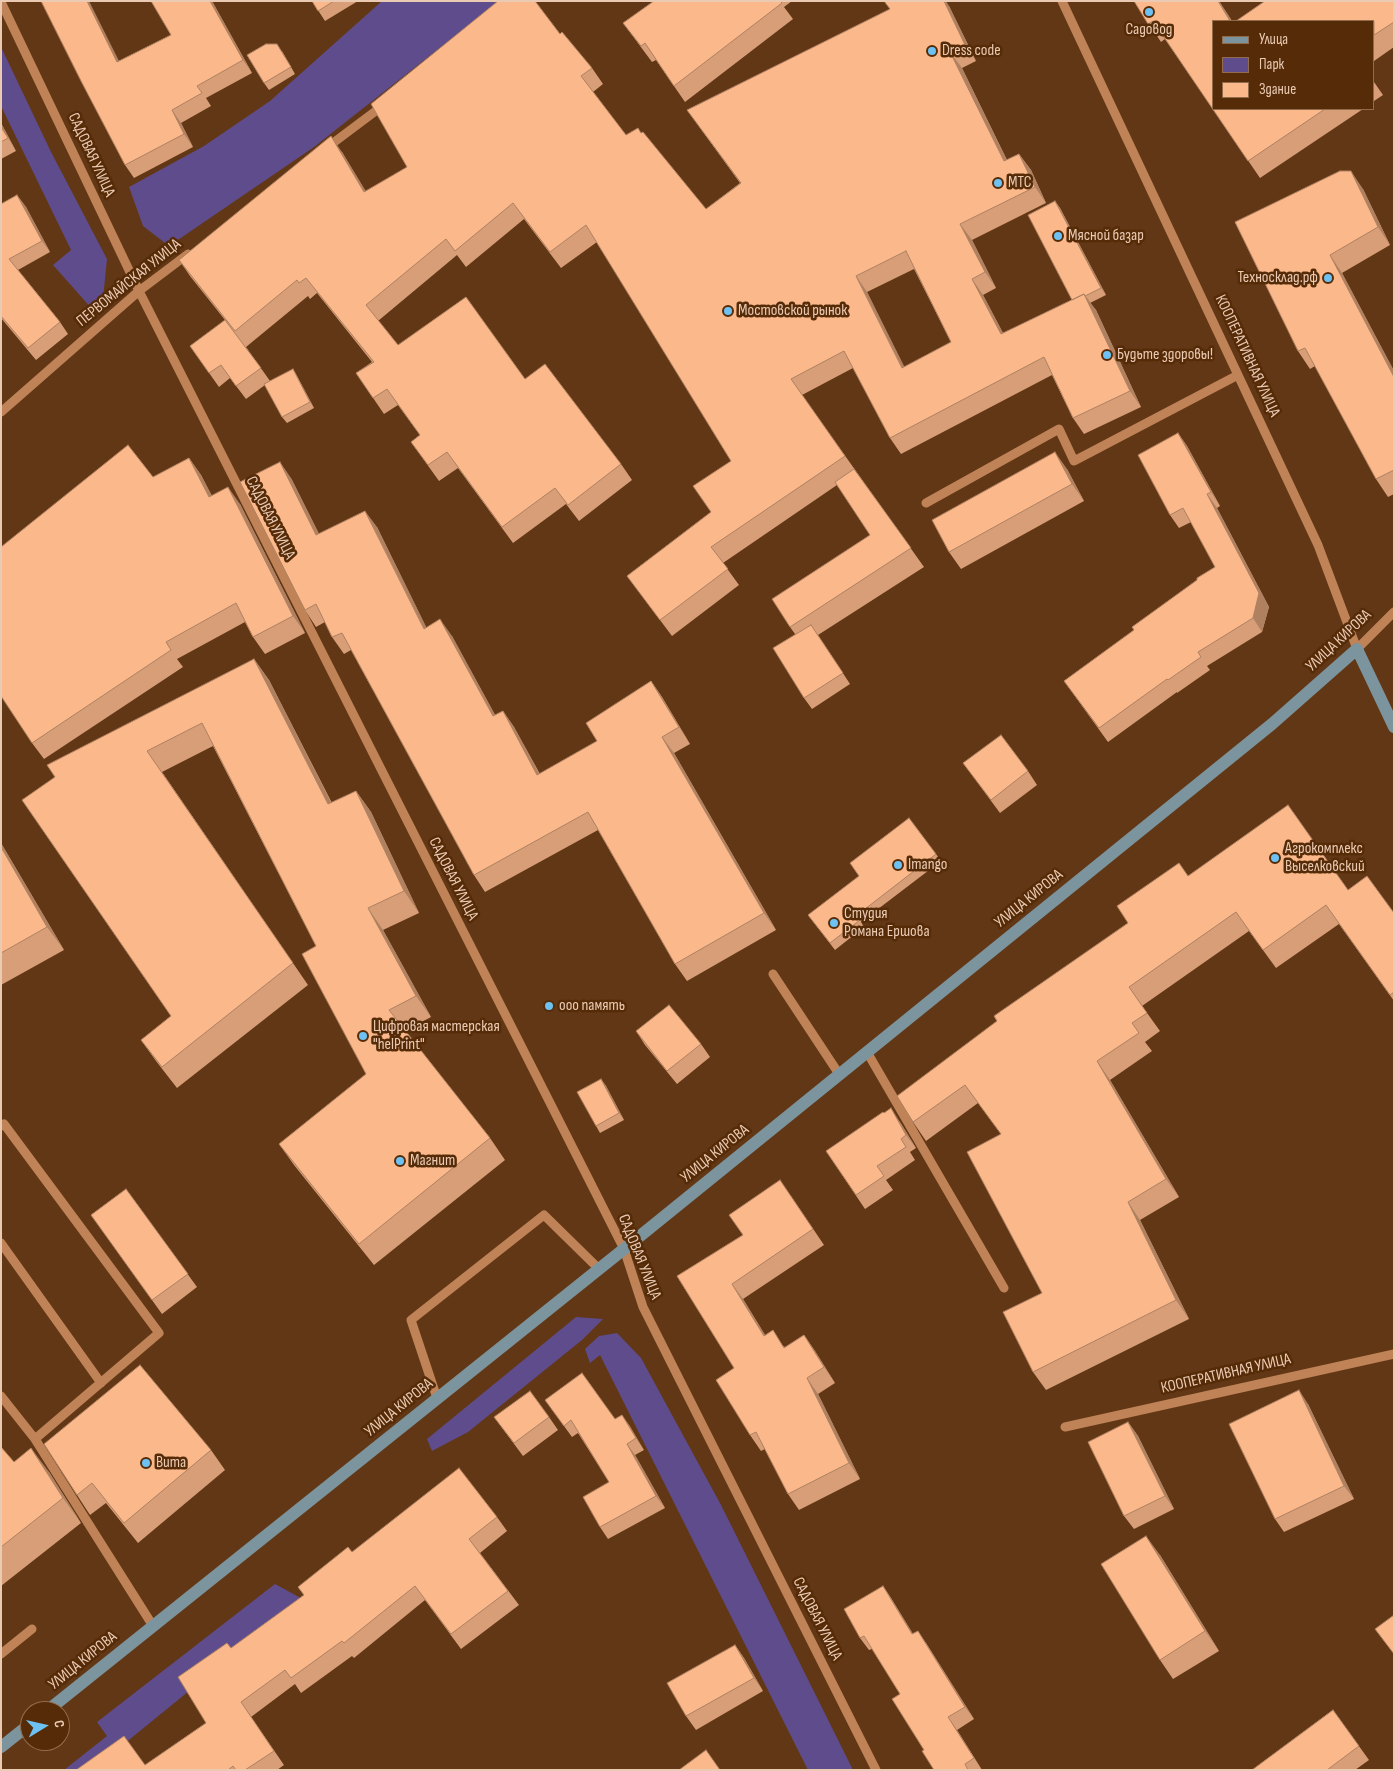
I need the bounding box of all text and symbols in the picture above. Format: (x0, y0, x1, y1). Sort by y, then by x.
marker: Садовод (1143, 6, 1155, 18)
place label: Садовод (1126, 20, 1172, 40)
legend (1212, 20, 1375, 110)
text: Улица (1259, 30, 1288, 49)
place label: Dress code (942, 41, 1001, 61)
marker: Dress code (926, 45, 938, 57)
text: Парк (1259, 55, 1284, 74)
text: Здание (1259, 80, 1296, 99)
street label: САДОВАЯ УЛИЦА (63, 110, 119, 200)
place label: МТС (1008, 173, 1031, 193)
marker: МТС (992, 177, 1004, 189)
place label: Мясной базар (1068, 226, 1144, 246)
marker: Мясной базар (1052, 230, 1064, 242)
street label: ПЕРВОМАЙСКАЯ УЛИЦА (73, 235, 185, 331)
place label: Техносклад.рф (1237, 268, 1318, 288)
marker: Техносклад.рф (1322, 272, 1334, 284)
street label: КООПЕРАТИВНАЯ УЛИЦА (1210, 292, 1284, 420)
place label: Мостовской рынок (738, 301, 847, 321)
marker: Мостовской рынок (722, 305, 734, 317)
place label: Будьте здоровы! (1117, 345, 1213, 365)
marker: Будьте здоровы! (1101, 349, 1113, 361)
street label: САДОВАЯ УЛИЦА (241, 473, 299, 563)
street label: УЛИЦА КИРОВА (1302, 606, 1376, 676)
street label: САДОВАЯ УЛИЦА (424, 834, 482, 924)
place label: Агрокомплекс Выселковский (1285, 839, 1365, 877)
marker: Агрокомплекс Выселковский (1269, 852, 1281, 864)
place label: Imango (908, 855, 947, 875)
marker: Imango (892, 859, 904, 871)
street label: УЛИЦА КИРОВА (991, 866, 1067, 932)
place label: Студия Романа Ершова (844, 904, 930, 942)
marker: Студия Романа Ершова (828, 917, 840, 929)
place label: ооо память (559, 996, 625, 1016)
marker: ооо память (543, 1000, 555, 1012)
place label: Цифровая мастерская "helPrint" (373, 1017, 500, 1055)
marker: Цифровая мастерская "helPrint" (357, 1030, 369, 1042)
street label: УЛИЦА КИРОВА (677, 1121, 753, 1187)
place label: Магнит (410, 1151, 455, 1171)
marker: Магнит (394, 1155, 406, 1167)
street label: САДОВАЯ УЛИЦА (613, 1212, 665, 1302)
street label: КООПЕРАТИВНАЯ УЛИЦА (1159, 1350, 1293, 1398)
street label: УЛИЦА КИРОВА (361, 1375, 437, 1441)
place label: Вита (156, 1453, 186, 1473)
marker: Вита (140, 1457, 152, 1469)
street label: САДОВАЯ УЛИЦА (788, 1574, 846, 1664)
street label: УЛИЦА КИРОВА (45, 1628, 121, 1694)
north arrow (20, 1701, 70, 1751)
text: С (50, 1719, 68, 1729)

